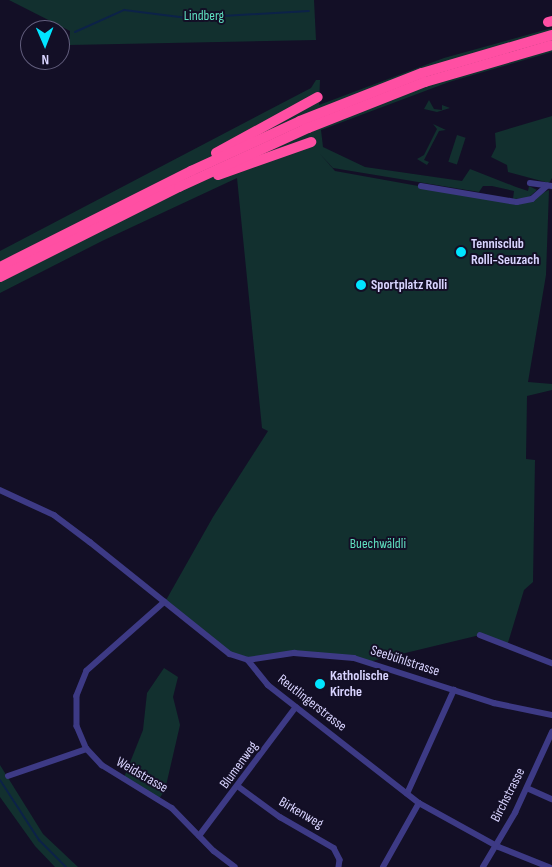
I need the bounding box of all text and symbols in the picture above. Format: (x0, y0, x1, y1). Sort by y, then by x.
park label: Lindberg (184, 8, 224, 24)
north arrow (20, 20, 70, 70)
text: N (41, 51, 49, 68)
place label: Tennisclub Rolli-Seuzach (471, 236, 539, 268)
marker: Tennisclub Rolli-Seuzach (455, 246, 467, 258)
place label: Sportplatz Rolli (371, 277, 447, 293)
marker: Sportplatz Rolli (355, 279, 367, 291)
park label: Buechwäldli (350, 536, 406, 552)
street label: Seebühlstrasse (368, 642, 442, 680)
place label: Katholische Kirche (330, 668, 389, 700)
street label: Reutlingerstrasse (274, 671, 350, 735)
marker: Katholische Kirche (314, 678, 326, 690)
street label: Blumenweg (216, 738, 262, 792)
street label: Weidstrasse (113, 753, 171, 797)
street label: Birchstrasse (487, 765, 529, 825)
street label: Birkenweg (276, 794, 326, 832)

